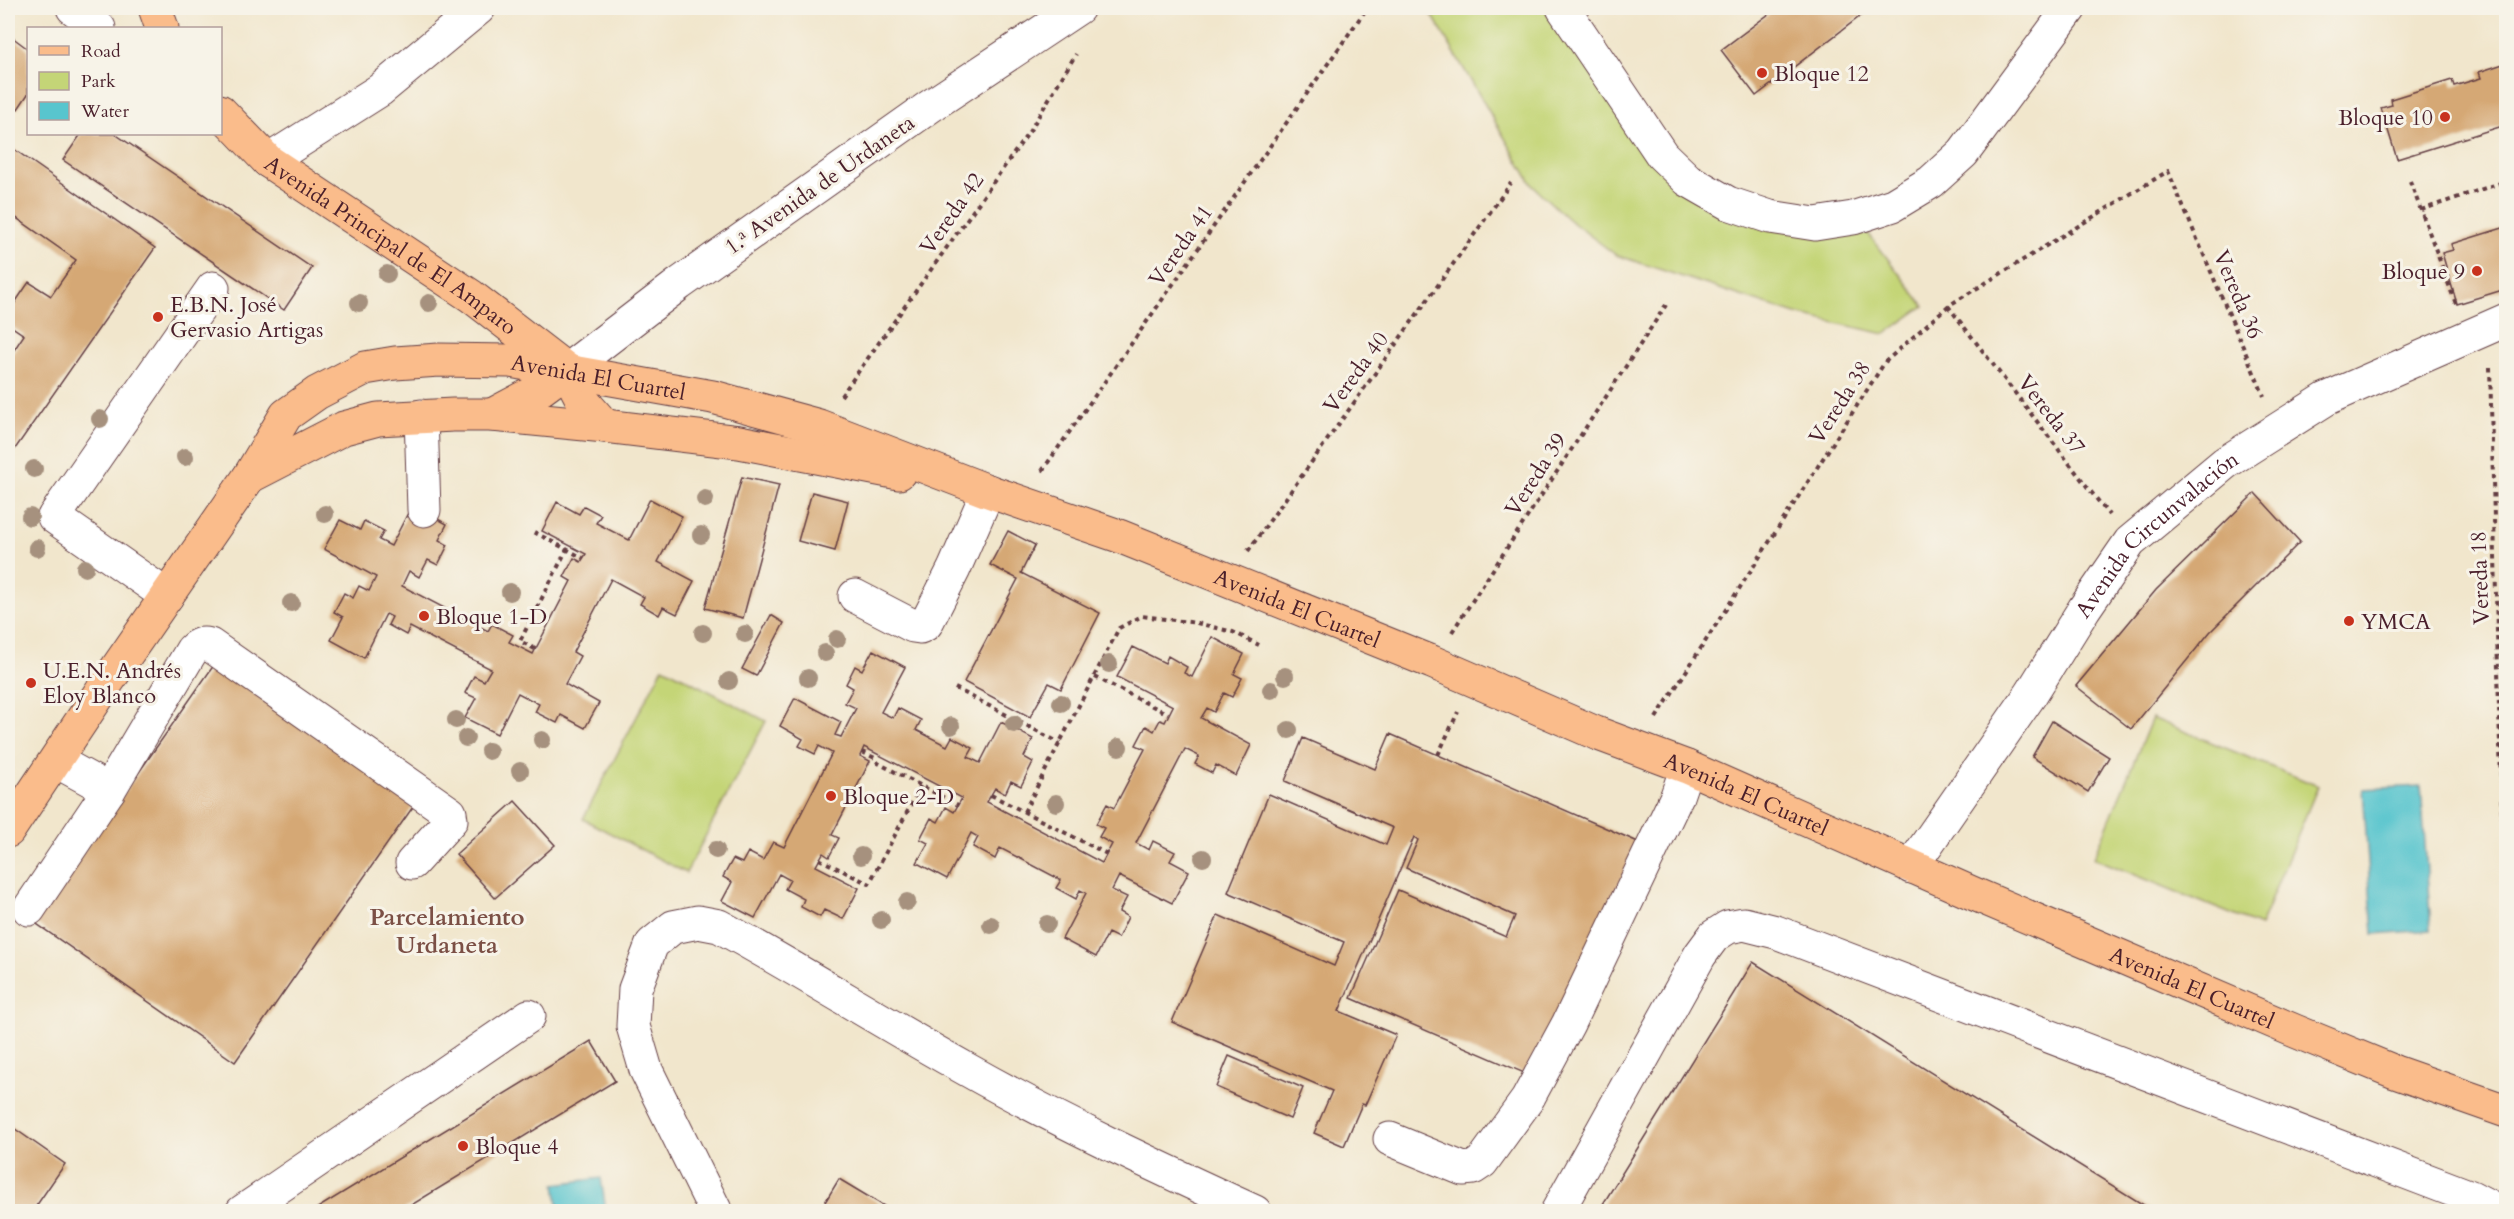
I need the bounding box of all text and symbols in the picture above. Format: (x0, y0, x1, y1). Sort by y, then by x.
legend (27, 27, 222, 135)
text: Road (81, 39, 121, 64)
place label: Bloque 12 (1774, 59, 1869, 89)
marker: Bloque 12 (1755, 66, 1769, 80)
text: Park (81, 69, 116, 94)
text: Water (80, 99, 130, 124)
place label: Bloque 10 (2338, 103, 2433, 133)
street label: 1.ª Avenida de Urdaneta (719, 108, 921, 262)
marker: Bloque 10 (2438, 110, 2452, 124)
street label: Avenida Principal de El Amparo (258, 149, 523, 342)
street label: Vereda 42 (913, 167, 991, 261)
street label: Vereda 41 (1142, 199, 1220, 293)
street label: Vereda 36 (2206, 245, 2270, 343)
place label: Bloque 9 (2382, 257, 2465, 287)
marker: Bloque 9 (2470, 264, 2484, 278)
place label: E.B.N. José Gervasio Artigas (170, 290, 323, 345)
marker: E.B.N. José Gervasio Artigas (151, 310, 165, 324)
street label: Vereda 40 (1316, 326, 1396, 419)
street label: Avenida El Cuartel (509, 347, 688, 408)
street label: Vereda 38 (1802, 355, 1878, 450)
street label: Vereda 37 (2011, 368, 2092, 461)
street label: Vereda 39 (1498, 427, 1574, 522)
street label: Avenida Circunvalación (2068, 444, 2245, 624)
street label: Vereda 18 (2463, 531, 2497, 625)
street label: Avenida El Cuartel (1209, 562, 1385, 656)
place label: Bloque 1-D (436, 602, 547, 632)
place label: YMCA (2361, 607, 2431, 637)
marker: Bloque 1-D (417, 609, 431, 623)
marker: YMCA (2342, 614, 2356, 628)
place label: U.E.N. Andrés Eloy Blanco (43, 656, 181, 711)
marker: U.E.N. Andrés Eloy Blanco (24, 676, 38, 690)
street label: Avenida El Cuartel (1659, 746, 1833, 844)
place label: Bloque 2-D (843, 782, 954, 812)
marker: Bloque 2-D (824, 789, 838, 803)
district label: Parcelamiento Urdaneta (370, 901, 524, 962)
street label: Avenida El Cuartel (2105, 939, 2279, 1037)
place label: Bloque 4 (475, 1132, 558, 1162)
marker: Bloque 4 (456, 1139, 470, 1153)

